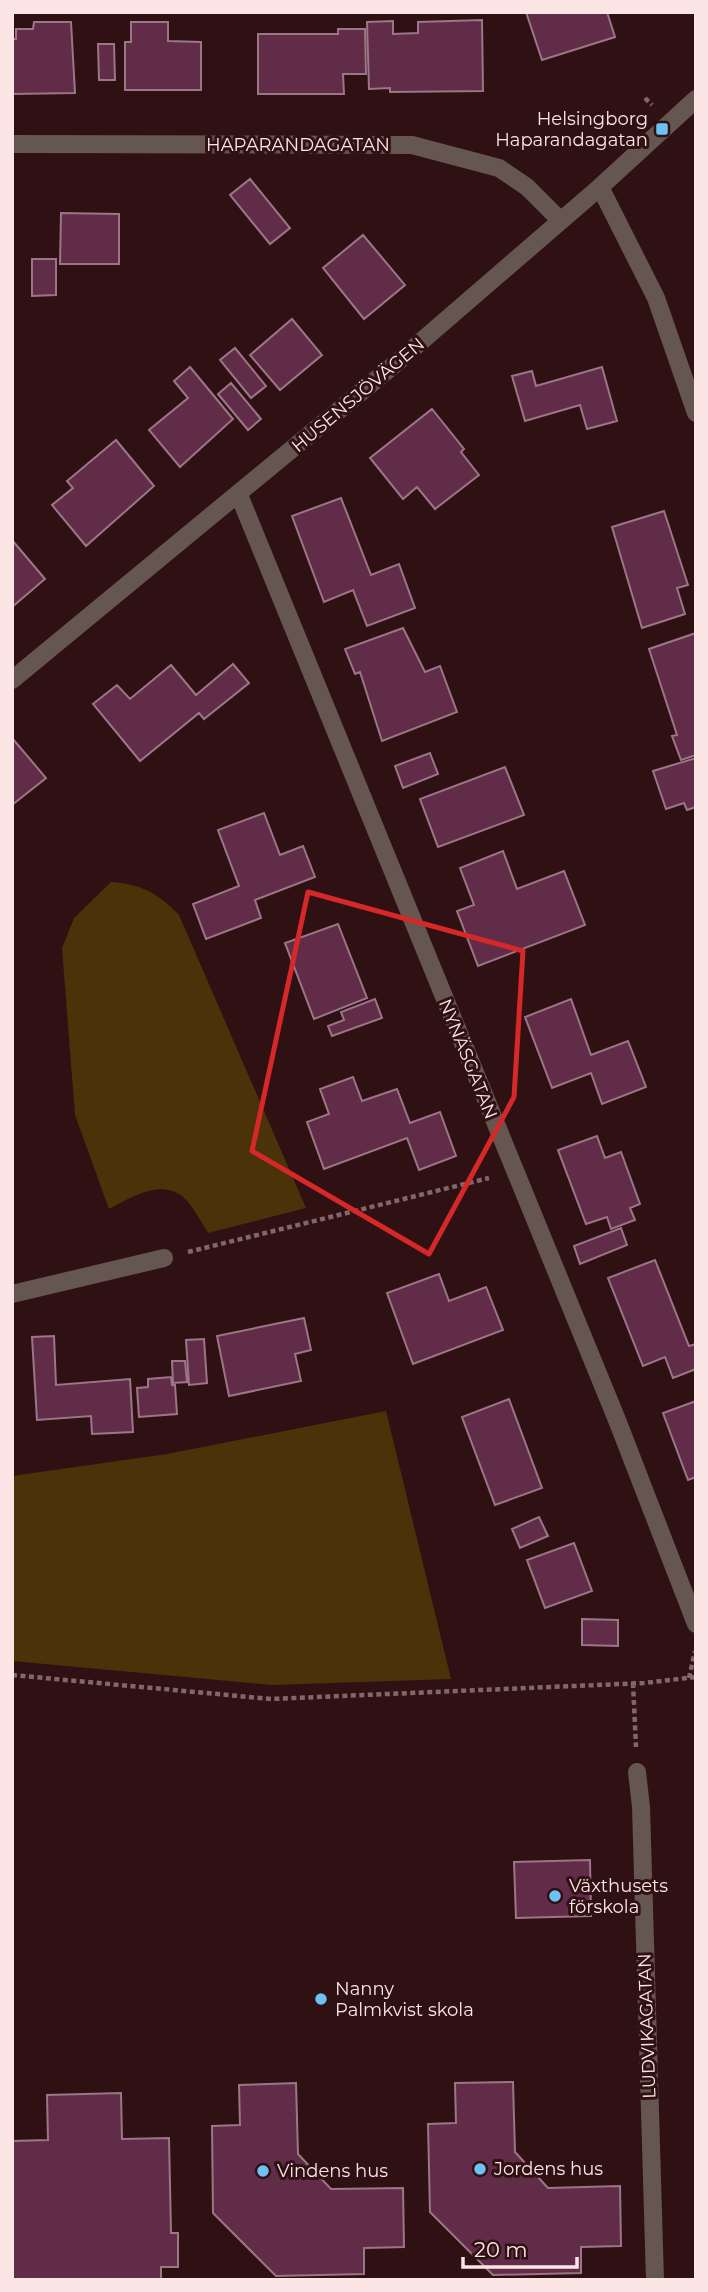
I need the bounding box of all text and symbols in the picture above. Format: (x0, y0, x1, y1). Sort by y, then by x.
place label: Helsingborg Haparandagatan (495, 108, 648, 151)
marker: Helsingborg Haparandagatan (654, 121, 670, 137)
street label: HAPARANDAGATAN (206, 134, 390, 156)
street label: HUSENSJÖVÄGEN (287, 333, 429, 457)
street label: NYNÄSGATAN (434, 996, 502, 1122)
place label: Växthusets förskola (569, 1875, 668, 1918)
marker: Växthusets förskola (547, 1888, 563, 1904)
street label: LUDVIKAGATAN (633, 1953, 661, 2099)
place label: Nanny Palmkvist skola (335, 1978, 474, 2021)
marker: Nanny Palmkvist skola (313, 1991, 329, 2007)
place label: Jordens hus (493, 2158, 603, 2180)
place label: Vindens hus (277, 2160, 388, 2182)
marker: Jordens hus (472, 2161, 488, 2177)
marker: Vindens hus (255, 2163, 271, 2179)
scale bar (463, 2226, 577, 2270)
text: 20 m (474, 2237, 528, 2262)

